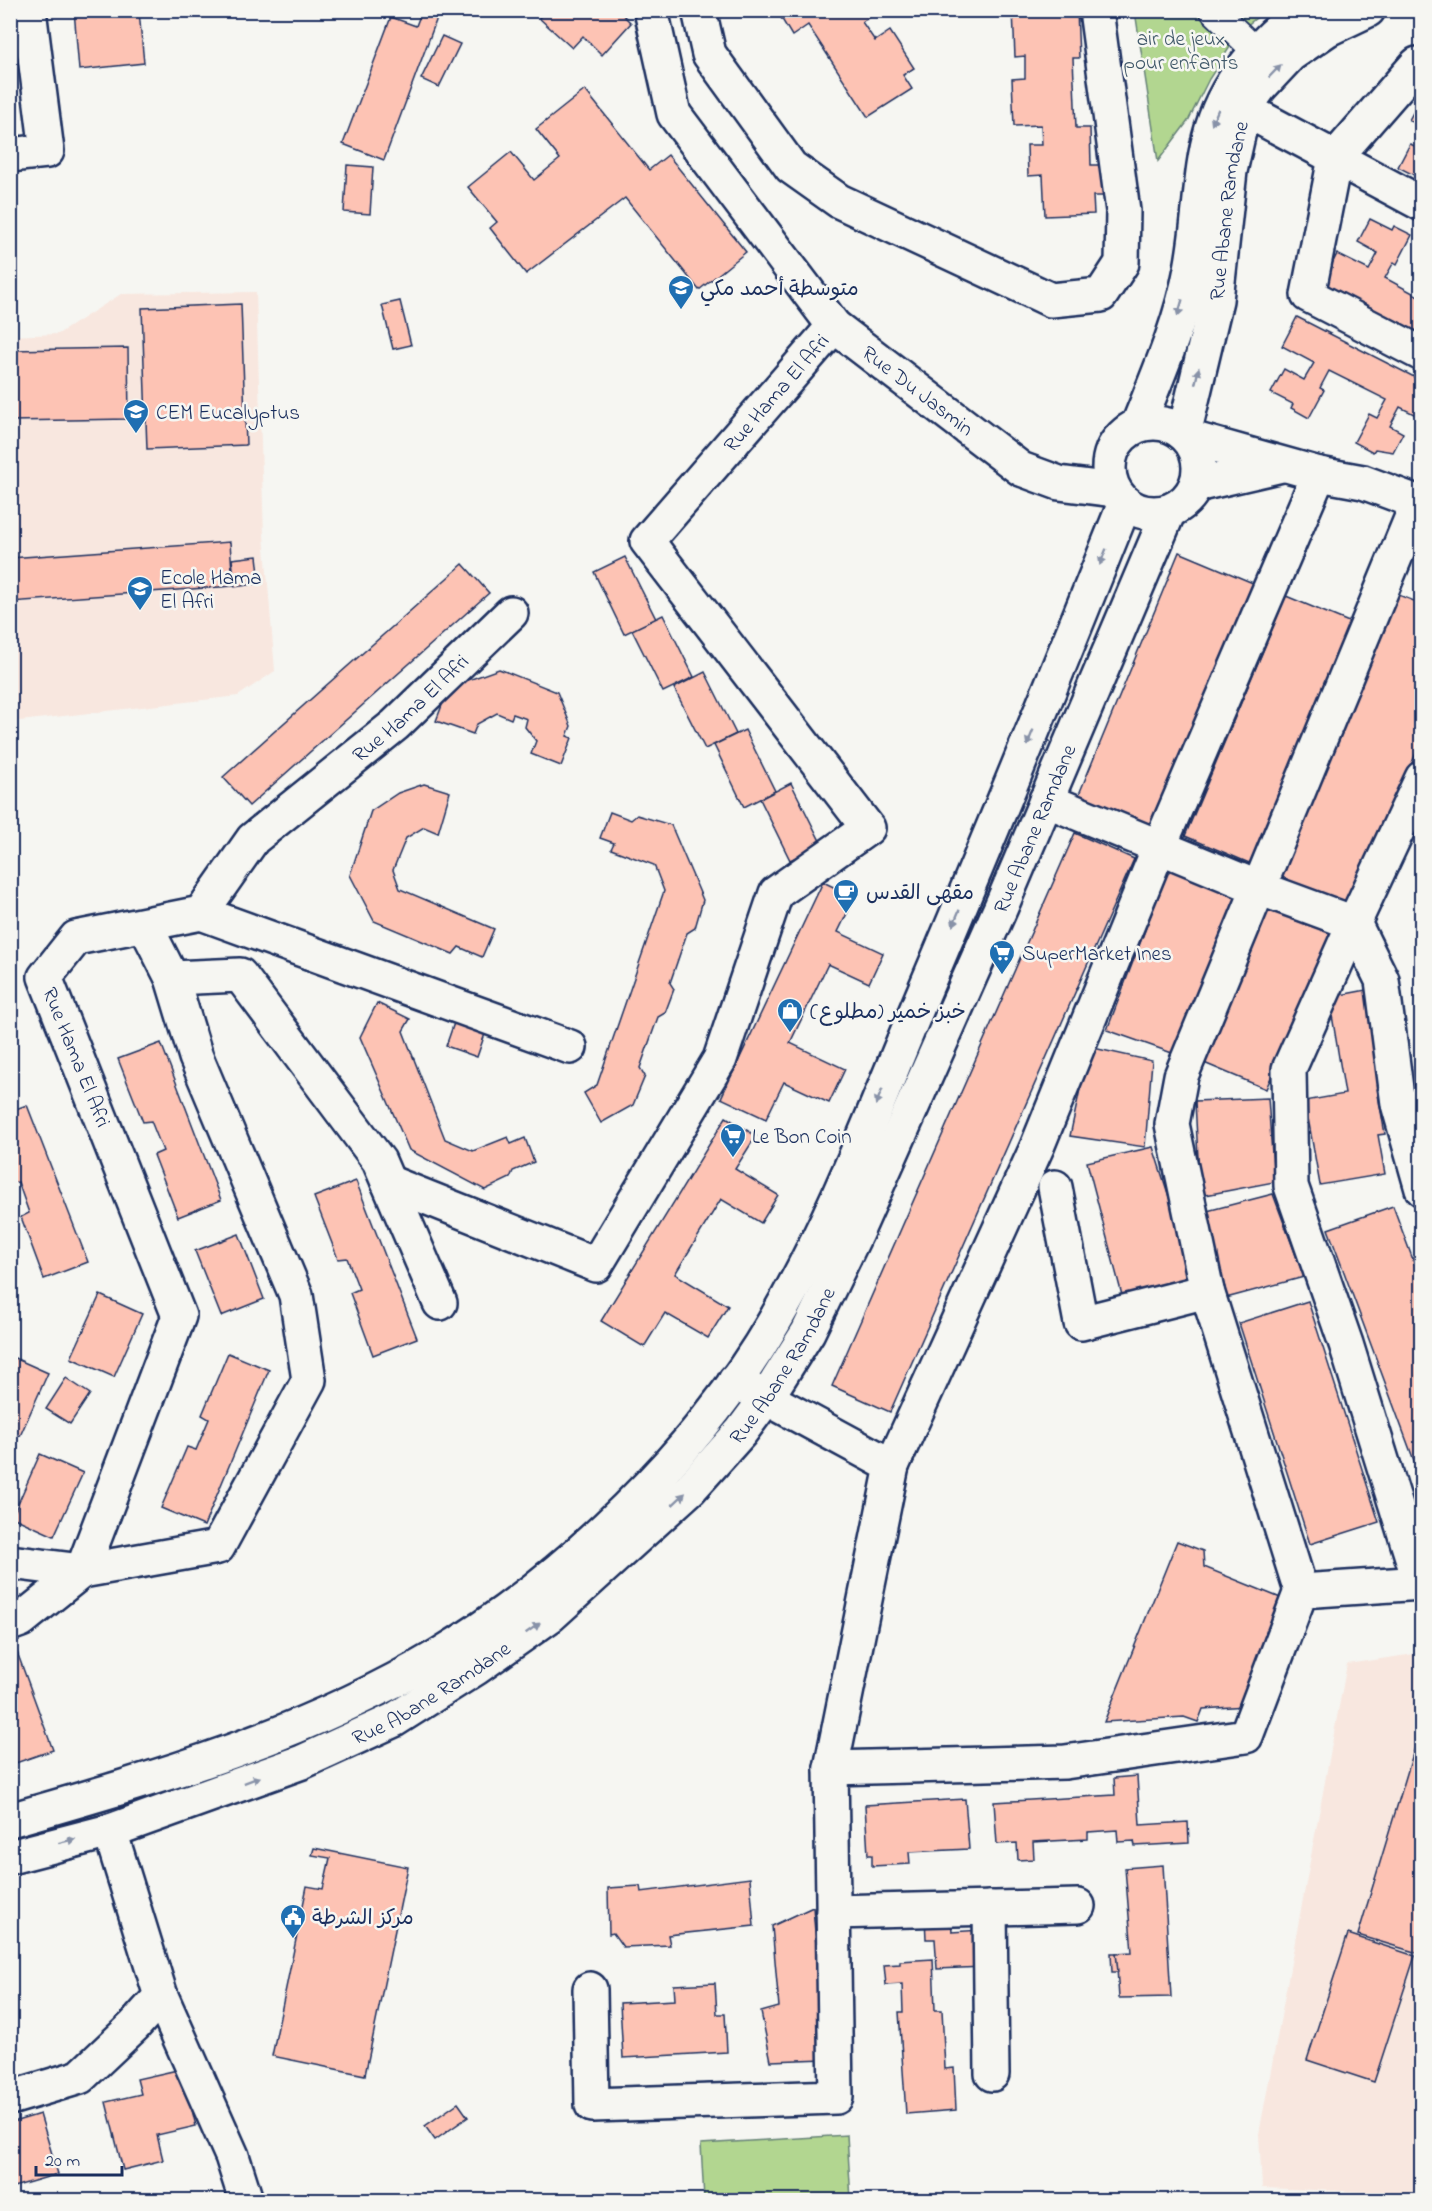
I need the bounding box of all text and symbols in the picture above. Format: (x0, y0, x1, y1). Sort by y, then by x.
park label: air de jeux pour enfants (1124, 25, 1239, 79)
one-way arrow (1267, 64, 1281, 78)
one-way arrow (1210, 108, 1220, 126)
street label: Rue Abane Ramdane (1203, 118, 1258, 302)
school or university icon: متوسطة أحمد مكي (666, 273, 696, 311)
place label: متوسطة أحمد مكي (700, 275, 859, 307)
one-way arrow (1175, 299, 1184, 317)
street label: Rue Hama El Afri (717, 328, 838, 460)
street label: Rue Du Jasmin (855, 339, 979, 444)
one-way arrow (1192, 367, 1202, 386)
school or university icon: CEM Eucalyptus (121, 397, 151, 435)
place label: CEM Eucalyptus (156, 399, 300, 431)
one-way arrow (1098, 548, 1107, 566)
place label: Ecole Hama El Afri (160, 564, 262, 618)
school or university icon: Ecole Hama El Afri (125, 574, 155, 612)
street label: Rue Hama El Afri (347, 648, 477, 770)
one-way arrow (1025, 729, 1035, 747)
street label: Rue Abane Ramdane (987, 740, 1085, 918)
cafe icon: مقهى القدس (831, 877, 861, 915)
place label: مقهى القدس (866, 879, 974, 909)
one-way arrow (950, 909, 960, 927)
supermarket icon: SuperMarket Ines (987, 938, 1017, 976)
place label: SuperMarket Ines (1022, 940, 1172, 970)
street label: Rue Hama El Afri (33, 983, 117, 1132)
shop icon: خبز خمير (مطلوع) (775, 996, 805, 1034)
place label: خبز خمير (مطلوع) (810, 998, 966, 1028)
one-way arrow (874, 1089, 884, 1107)
supermarket icon: Le Bon Coin (718, 1121, 748, 1159)
place label: Le Bon Coin (752, 1123, 852, 1153)
street label: Rue Abane Ramdane (723, 1282, 845, 1452)
one-way arrow (671, 1493, 686, 1506)
one-way arrow (524, 1622, 540, 1634)
street label: Rue Abane Ramdane (348, 1635, 518, 1754)
one-way arrow (243, 1775, 261, 1785)
one-way arrow (58, 1836, 76, 1846)
public building icon: مركز الشرطة (278, 1902, 308, 1940)
place label: مركز الشرطة (312, 1904, 414, 1934)
scale bar (36, 2139, 122, 2177)
text: 20 m (45, 2149, 80, 2175)

